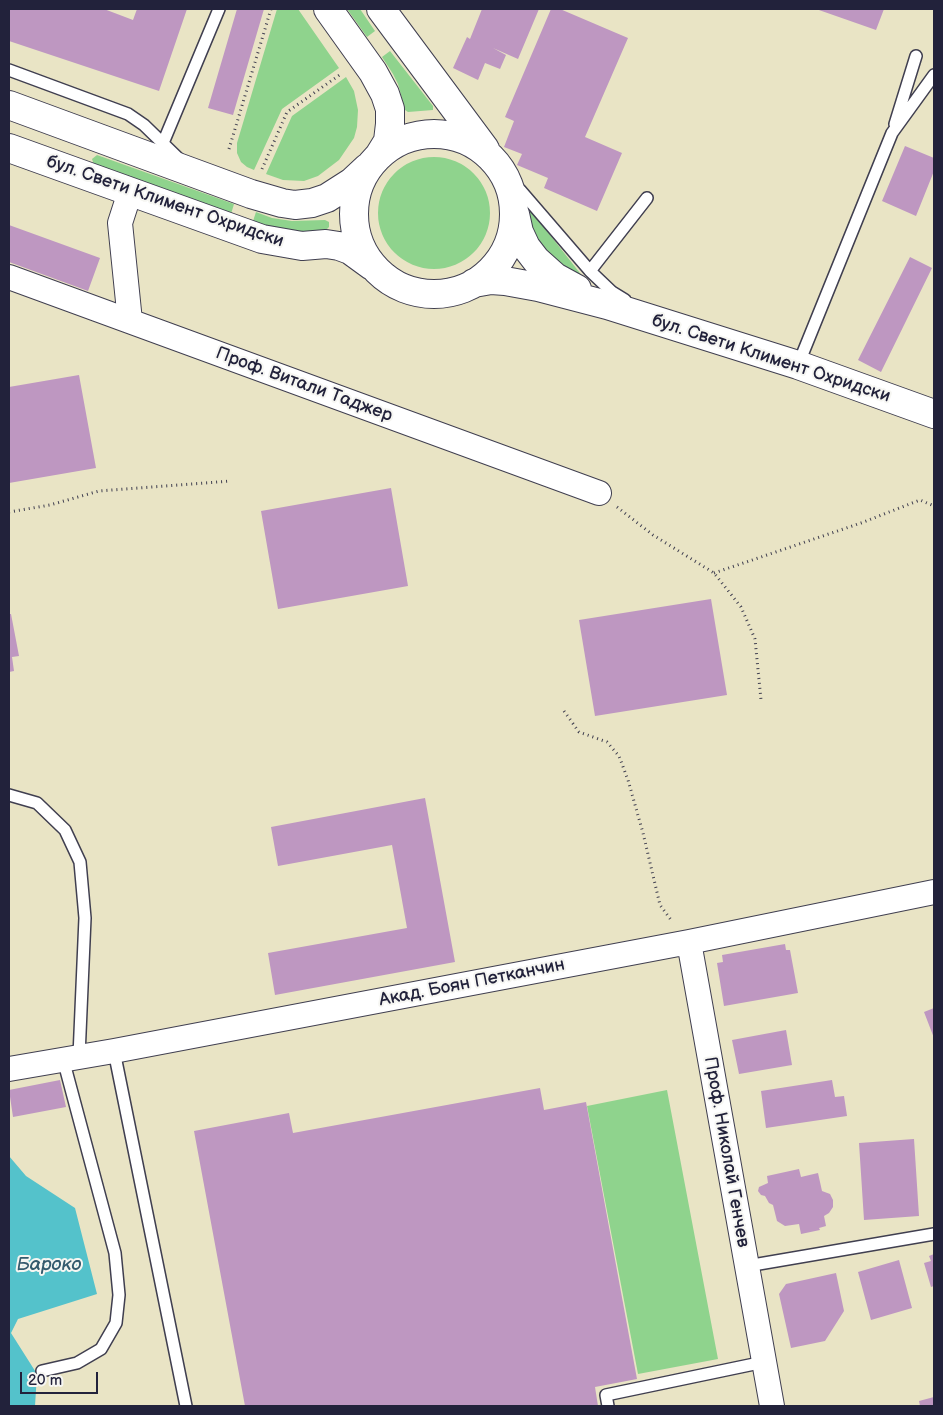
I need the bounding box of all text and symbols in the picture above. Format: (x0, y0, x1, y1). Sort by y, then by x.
street label: бул. Свети Климент Охридски (44, 151, 286, 253)
street label: бул. Свети Климент Охридски (649, 310, 893, 408)
street label: Проф. Витали Таджер (213, 343, 395, 427)
street label: Акад. Боян Петканчин (377, 954, 567, 1012)
street label: Проф. Николай Генчев (699, 1055, 753, 1249)
water label: Бароко (16, 1254, 82, 1276)
scale bar (22, 1362, 100, 1394)
text: 20 m (28, 1371, 62, 1390)

